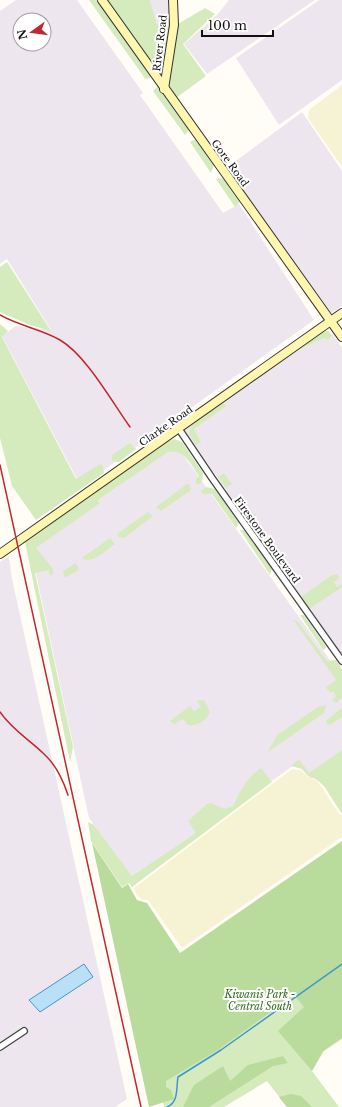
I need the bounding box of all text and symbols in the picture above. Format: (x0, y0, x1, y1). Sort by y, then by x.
north arrow (12, 12, 52, 52)
scale bar (202, 12, 273, 38)
street label: River Road (150, 14, 170, 72)
text: 100 m (208, 18, 247, 33)
text: N (14, 27, 30, 41)
street label: Gore Road (209, 137, 252, 189)
street label: Clarke Road (137, 403, 196, 449)
street label: Firestone Boulevard (231, 494, 303, 586)
park label: Kiwanis Park - Central South (224, 988, 295, 1013)

